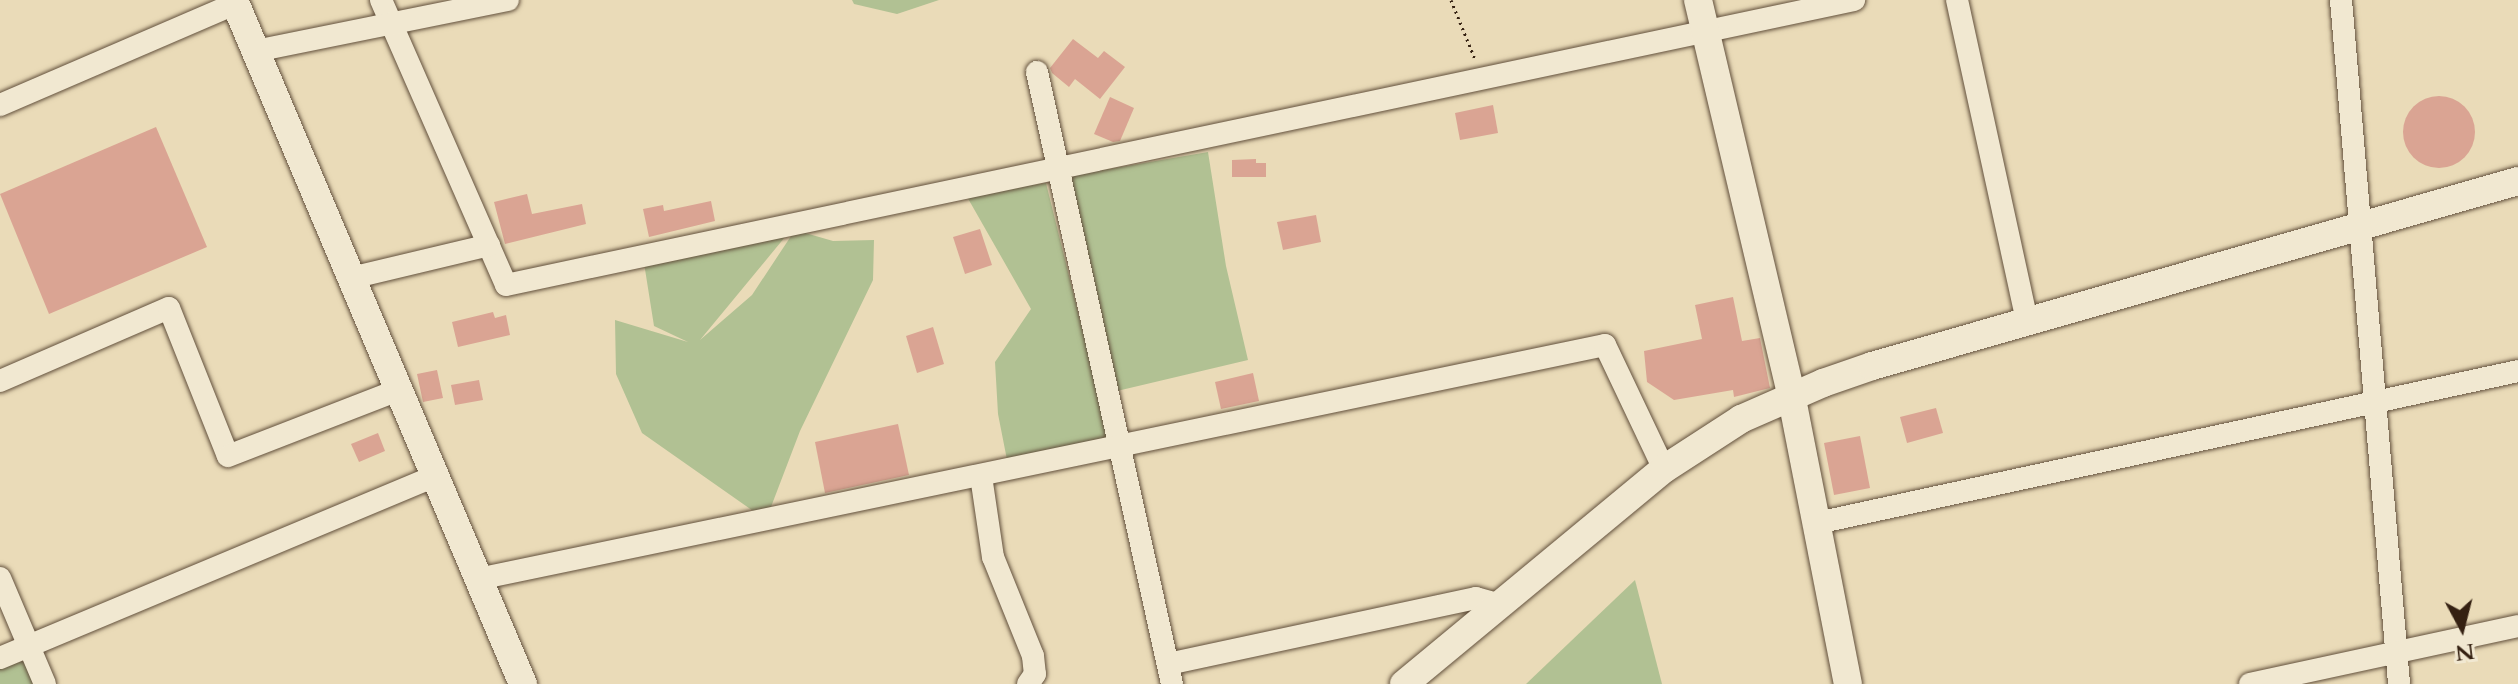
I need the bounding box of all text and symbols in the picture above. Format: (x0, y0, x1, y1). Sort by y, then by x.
north arrow (2422, 588, 2502, 668)
text: N (2454, 636, 2476, 668)

